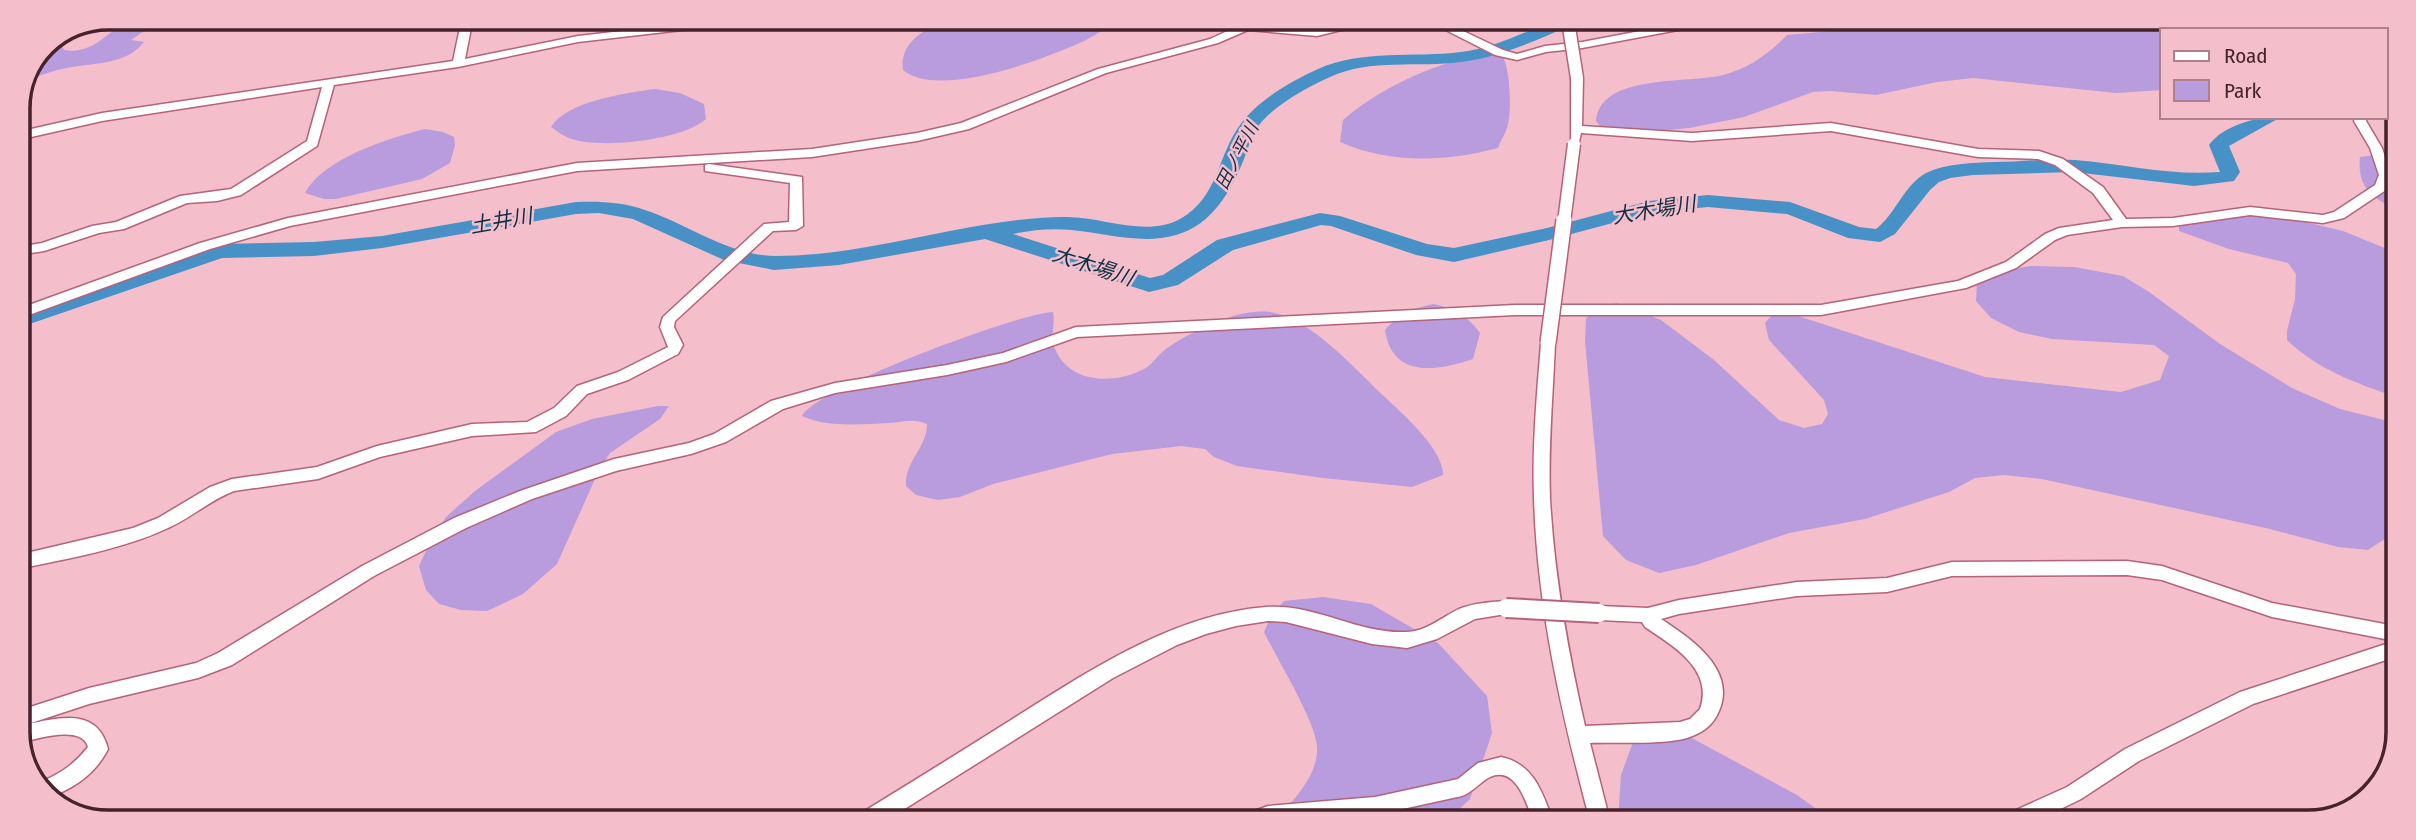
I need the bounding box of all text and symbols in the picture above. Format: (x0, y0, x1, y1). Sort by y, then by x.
legend (2160, 28, 2388, 119)
text: Road (2224, 43, 2268, 69)
text: Park (2224, 78, 2262, 104)
water label: 田ノ平川 (1211, 117, 1264, 193)
water label: 大木場川 (1610, 190, 1699, 229)
water label: 土井川 (468, 202, 536, 239)
water label: 大木場川 (1049, 241, 1139, 292)

